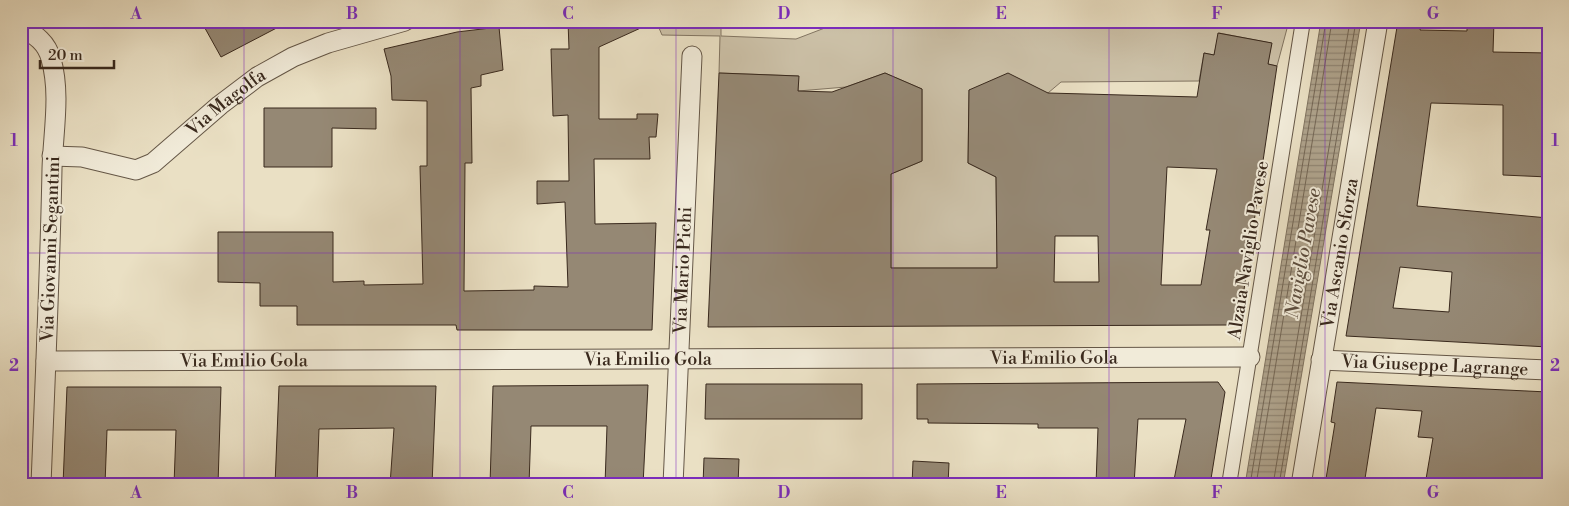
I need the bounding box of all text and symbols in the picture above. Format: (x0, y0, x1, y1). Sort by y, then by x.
text: A (129, 4, 142, 24)
text: B (346, 4, 358, 24)
text: C (562, 4, 574, 24)
text: D (778, 4, 791, 24)
text: E (995, 4, 1007, 24)
text: F (1211, 4, 1223, 24)
text: G (1427, 4, 1440, 24)
scale bar (40, 38, 114, 70)
text: 20 m (48, 46, 83, 65)
street label: Via Magolfa (181, 63, 271, 142)
text: 1 (10, 131, 18, 151)
text: 1 (1551, 131, 1559, 151)
street label: Via Giovanni Segantini (36, 156, 65, 343)
street label: Alzaia Naviglio Pavese (1223, 159, 1274, 342)
street label: Via Ascanio Sforza (1316, 176, 1364, 331)
water label: Naviglio Pavese (1280, 186, 1326, 321)
street label: Via Mario Pichi (669, 206, 697, 335)
street label: Via Emilio Gola (989, 346, 1119, 370)
street label: Via Emilio Gola (583, 348, 713, 371)
street label: Via Emilio Gola (179, 349, 309, 373)
street label: Via Giuseppe Lagrange (1340, 350, 1529, 381)
text: 2 (9, 356, 19, 376)
text: 2 (1550, 356, 1560, 376)
text: A (129, 483, 142, 503)
text: B (346, 483, 358, 503)
text: C (562, 483, 574, 503)
text: D (778, 483, 791, 503)
text: E (995, 483, 1007, 503)
text: F (1211, 483, 1223, 503)
text: G (1427, 483, 1440, 503)

